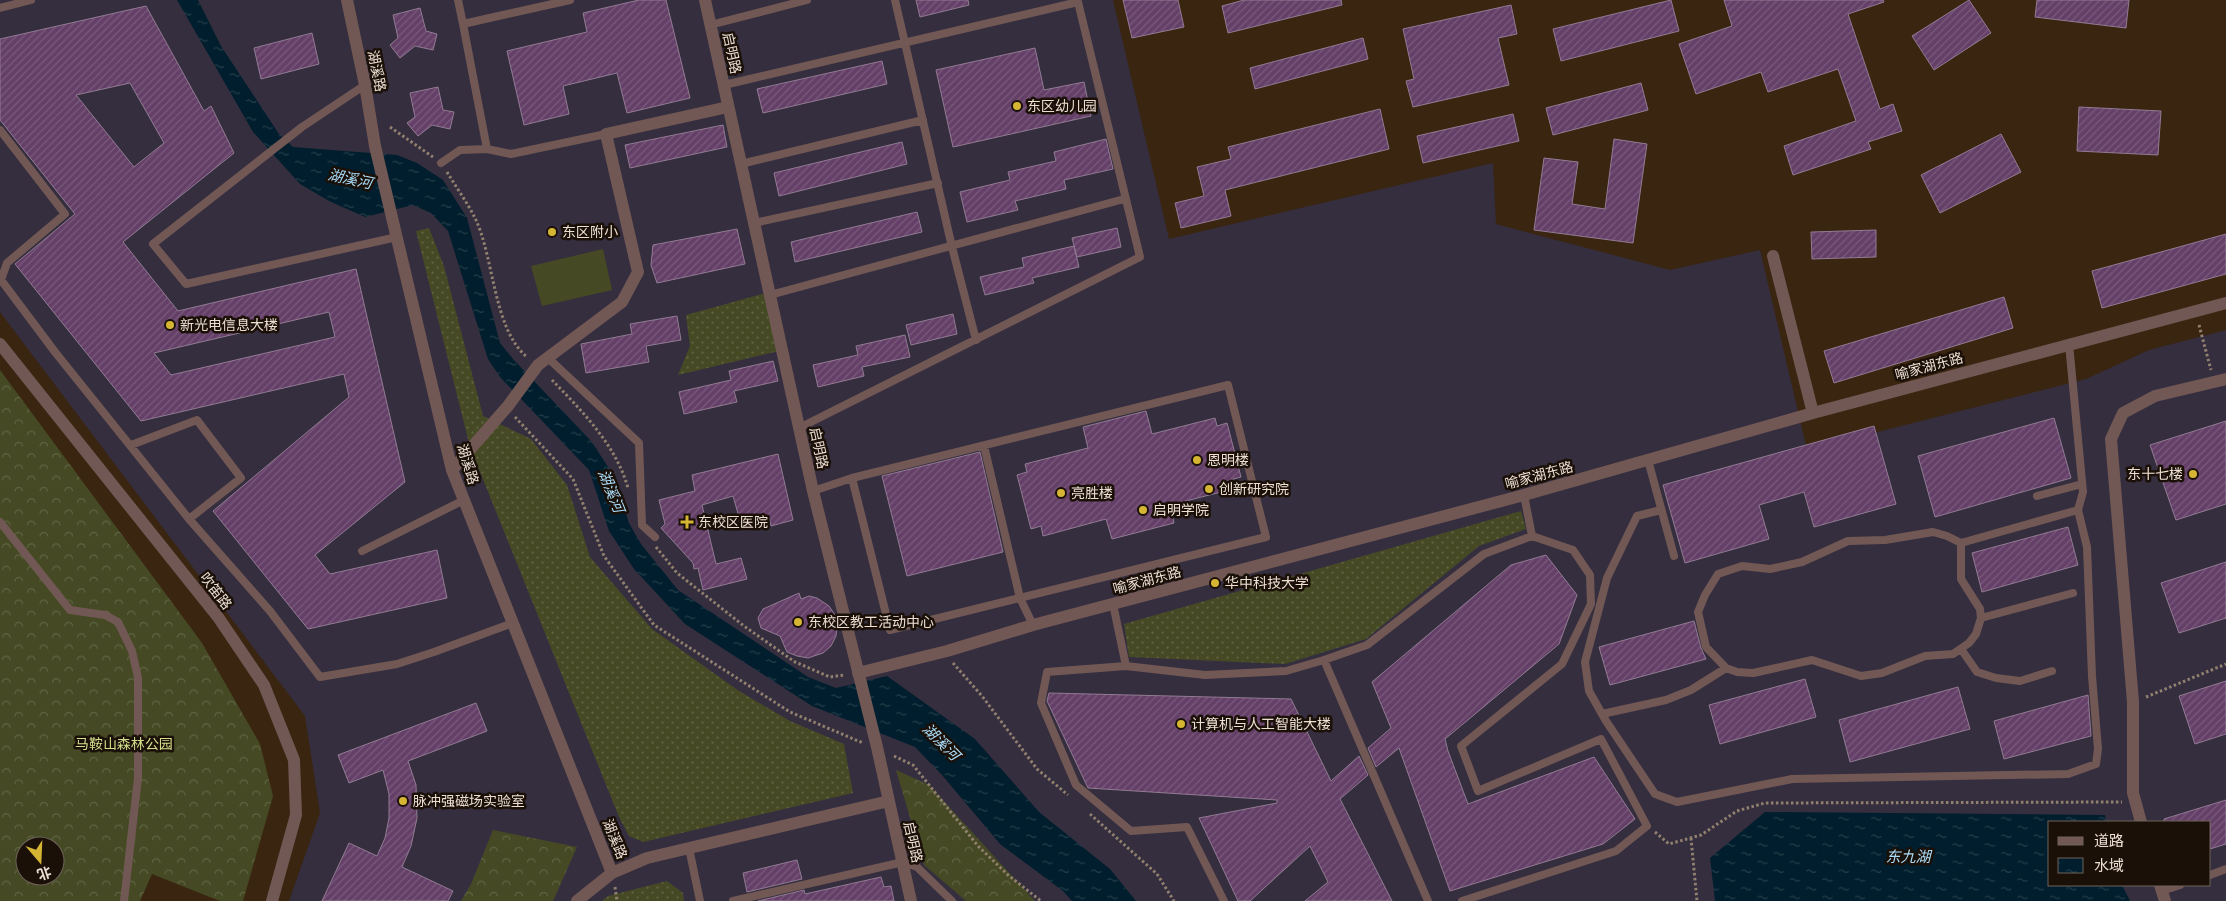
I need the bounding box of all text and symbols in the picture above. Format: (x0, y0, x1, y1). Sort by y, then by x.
street label: 启明路 (719, 30, 746, 75)
street label: 湖溪路 (364, 48, 391, 93)
place label: 东区幼儿园 (1027, 96, 1097, 115)
marker: 东区幼儿园 (1011, 100, 1023, 112)
water label: 湖溪河 (326, 164, 377, 194)
place label: 东区附小 (562, 222, 618, 241)
marker: 东区附小 (546, 226, 558, 238)
place label: 新光电信息大楼 (180, 315, 278, 334)
marker: 新光电信息大楼 (164, 319, 176, 331)
street label: 喻家湖东路 (1893, 347, 1965, 384)
street label: 启明路 (806, 425, 833, 470)
street label: 湖溪路 (453, 441, 484, 487)
place label: 恩明楼 (1207, 450, 1249, 469)
marker: 恩明楼 (1191, 454, 1203, 466)
street label: 喻家湖东路 (1503, 456, 1575, 493)
place label: 东十七楼 (2127, 464, 2183, 483)
water label: 湖溪河 (593, 466, 631, 518)
marker: 东十七楼 (2187, 468, 2199, 480)
place label: 创新研究院 (1219, 479, 1289, 498)
place label: 亮胜楼 (1071, 483, 1113, 502)
marker: 创新研究院 (1203, 483, 1215, 495)
marker: 亮胜楼 (1055, 487, 1067, 499)
place label: 启明学院 (1153, 500, 1209, 519)
marker: 启明学院 (1137, 504, 1149, 516)
place label: 东校区医院 (698, 512, 768, 531)
marker: 东校区医院 (680, 515, 694, 529)
street label: 喻家湖东路 (1111, 561, 1183, 598)
street label: 吹笛路 (196, 568, 237, 613)
place label: 华中科技大学 (1225, 573, 1309, 592)
marker: 华中科技大学 (1209, 577, 1221, 589)
place label: 东校区教工活动中心 (808, 612, 934, 631)
marker: 东校区教工活动中心 (792, 616, 804, 628)
place label: 计算机与人工智能大楼 (1191, 714, 1331, 733)
water label: 湖溪河 (918, 718, 967, 767)
marker: 计算机与人工智能大楼 (1175, 718, 1187, 730)
park label: 马鞍山森林公园 (75, 734, 173, 753)
place label: 脉冲强磁场实验室 (413, 791, 525, 810)
marker: 脉冲强磁场实验室 (397, 795, 409, 807)
street label: 湖溪路 (599, 816, 632, 862)
street label: 启明路 (900, 819, 927, 864)
legend (2048, 821, 2211, 886)
text: 道路 (2094, 830, 2124, 851)
north arrow (15, 836, 65, 886)
water label: 东九湖 (1885, 846, 1932, 867)
text: 水域 (2094, 855, 2124, 876)
text: 北 (35, 863, 54, 885)

